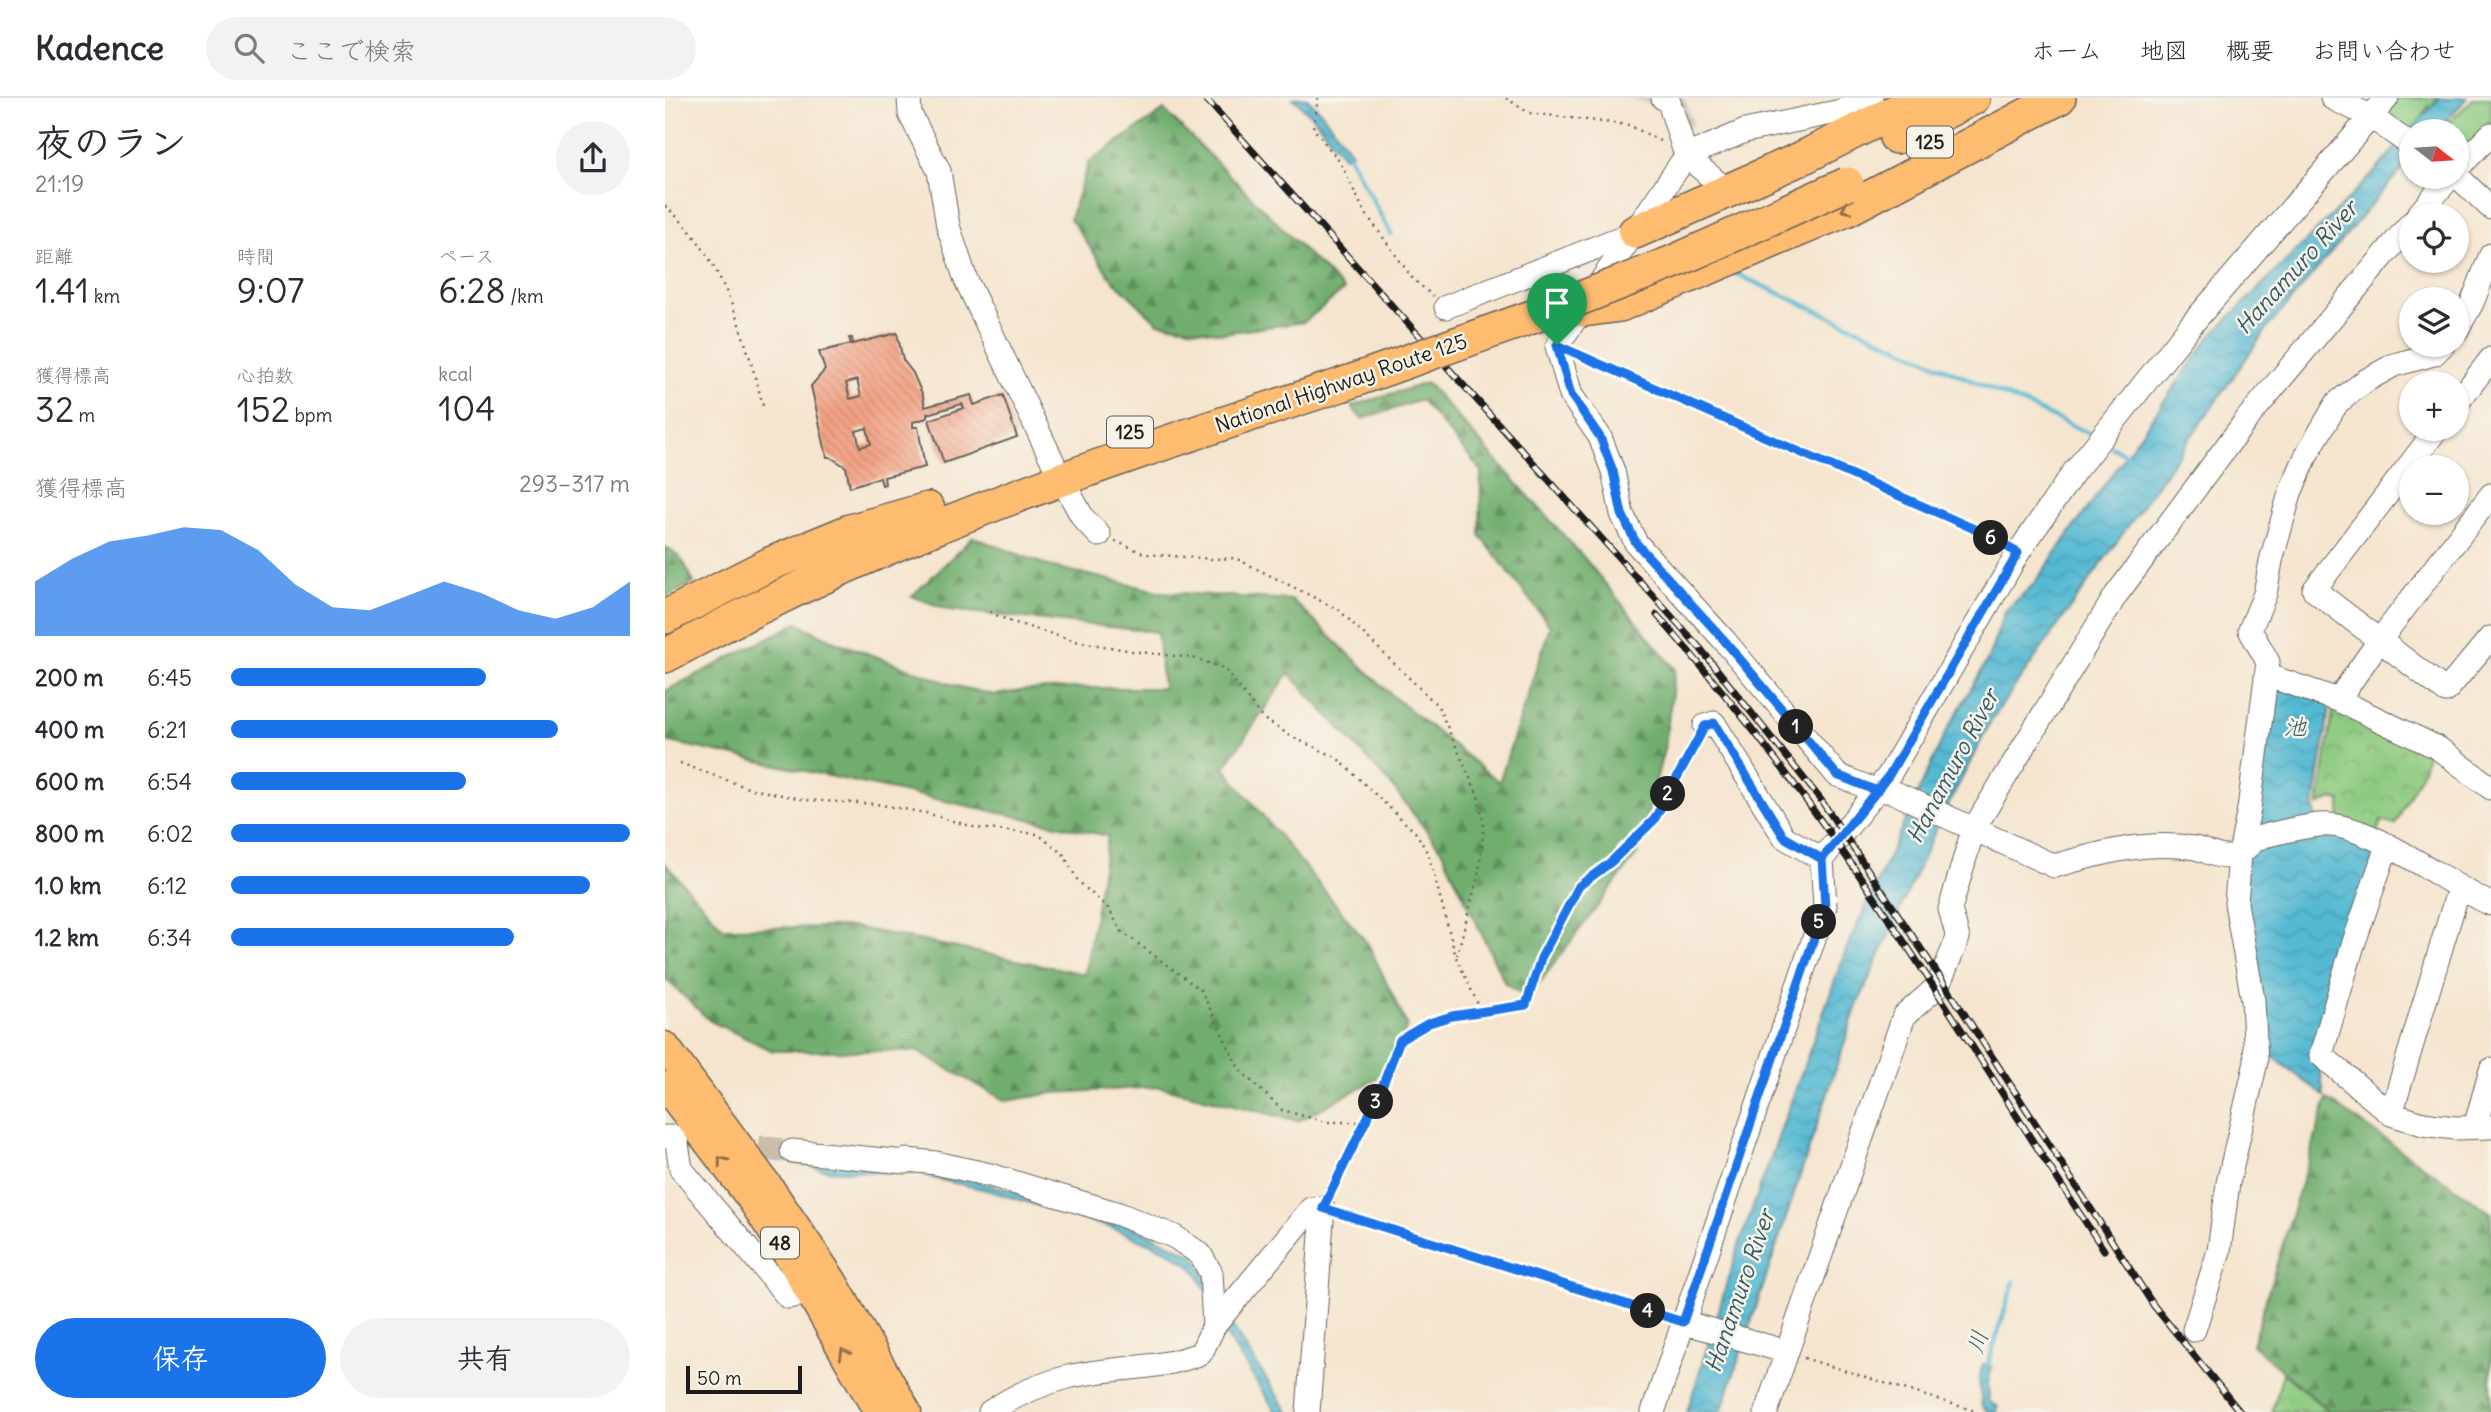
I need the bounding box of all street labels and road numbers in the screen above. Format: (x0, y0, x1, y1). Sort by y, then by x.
road number: 125 (1907, 126, 1953, 158)
street label: National Highway Route 125 (1211, 327, 1471, 439)
road number: 125 (1107, 416, 1153, 448)
road number: 48 (761, 1228, 799, 1259)

